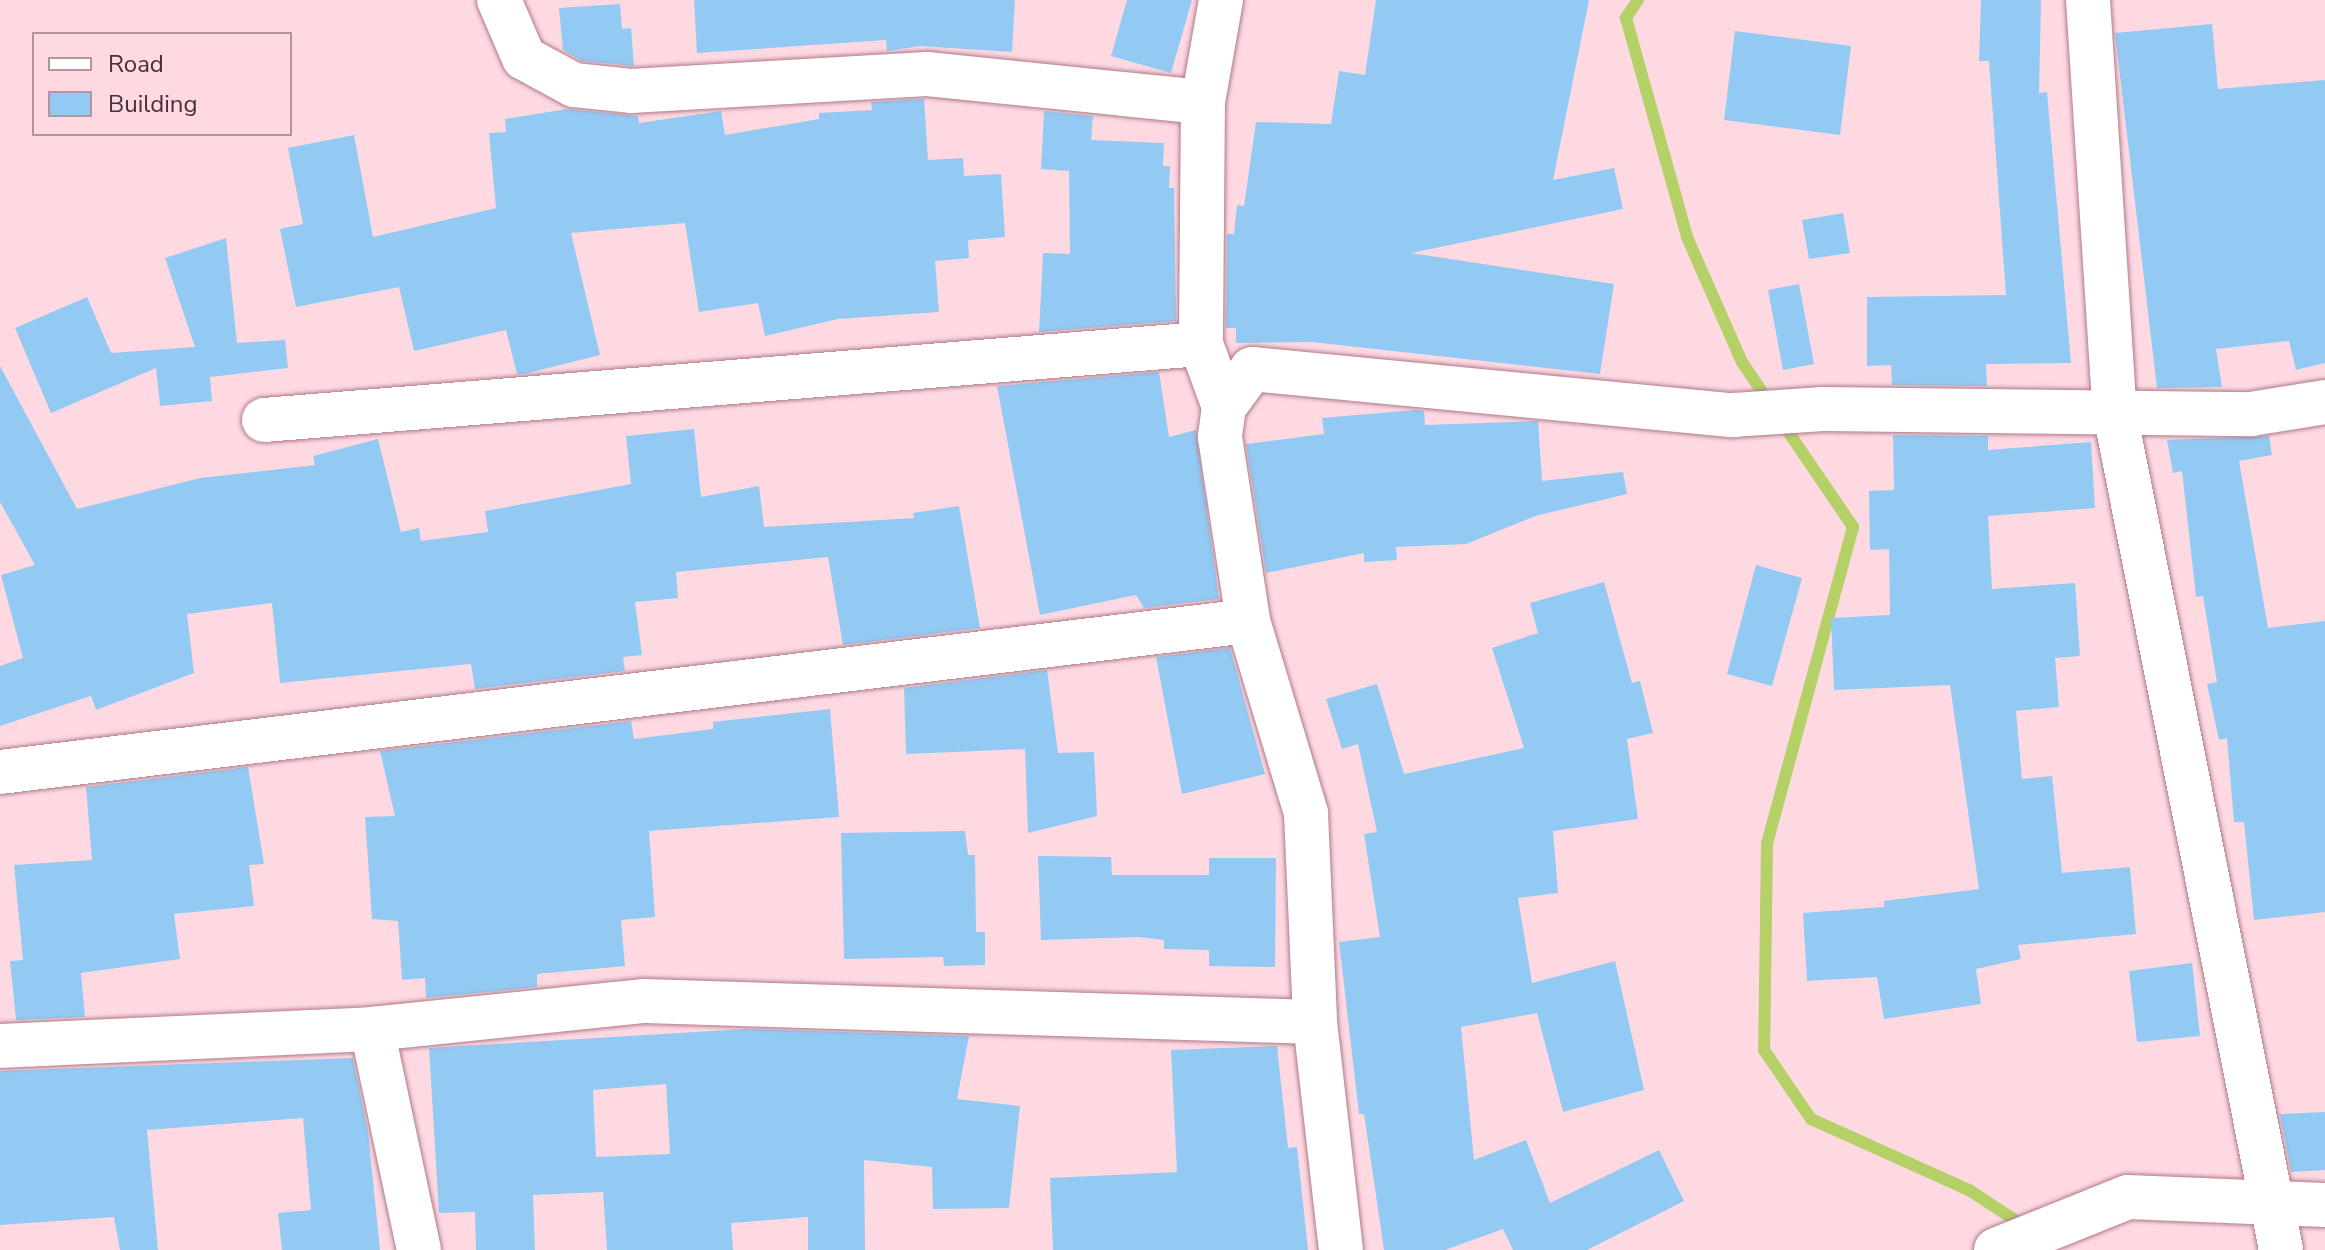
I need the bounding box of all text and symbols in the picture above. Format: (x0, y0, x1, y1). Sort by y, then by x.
legend (32, 32, 292, 136)
text: Road (108, 48, 164, 80)
text: Building (108, 88, 198, 120)

